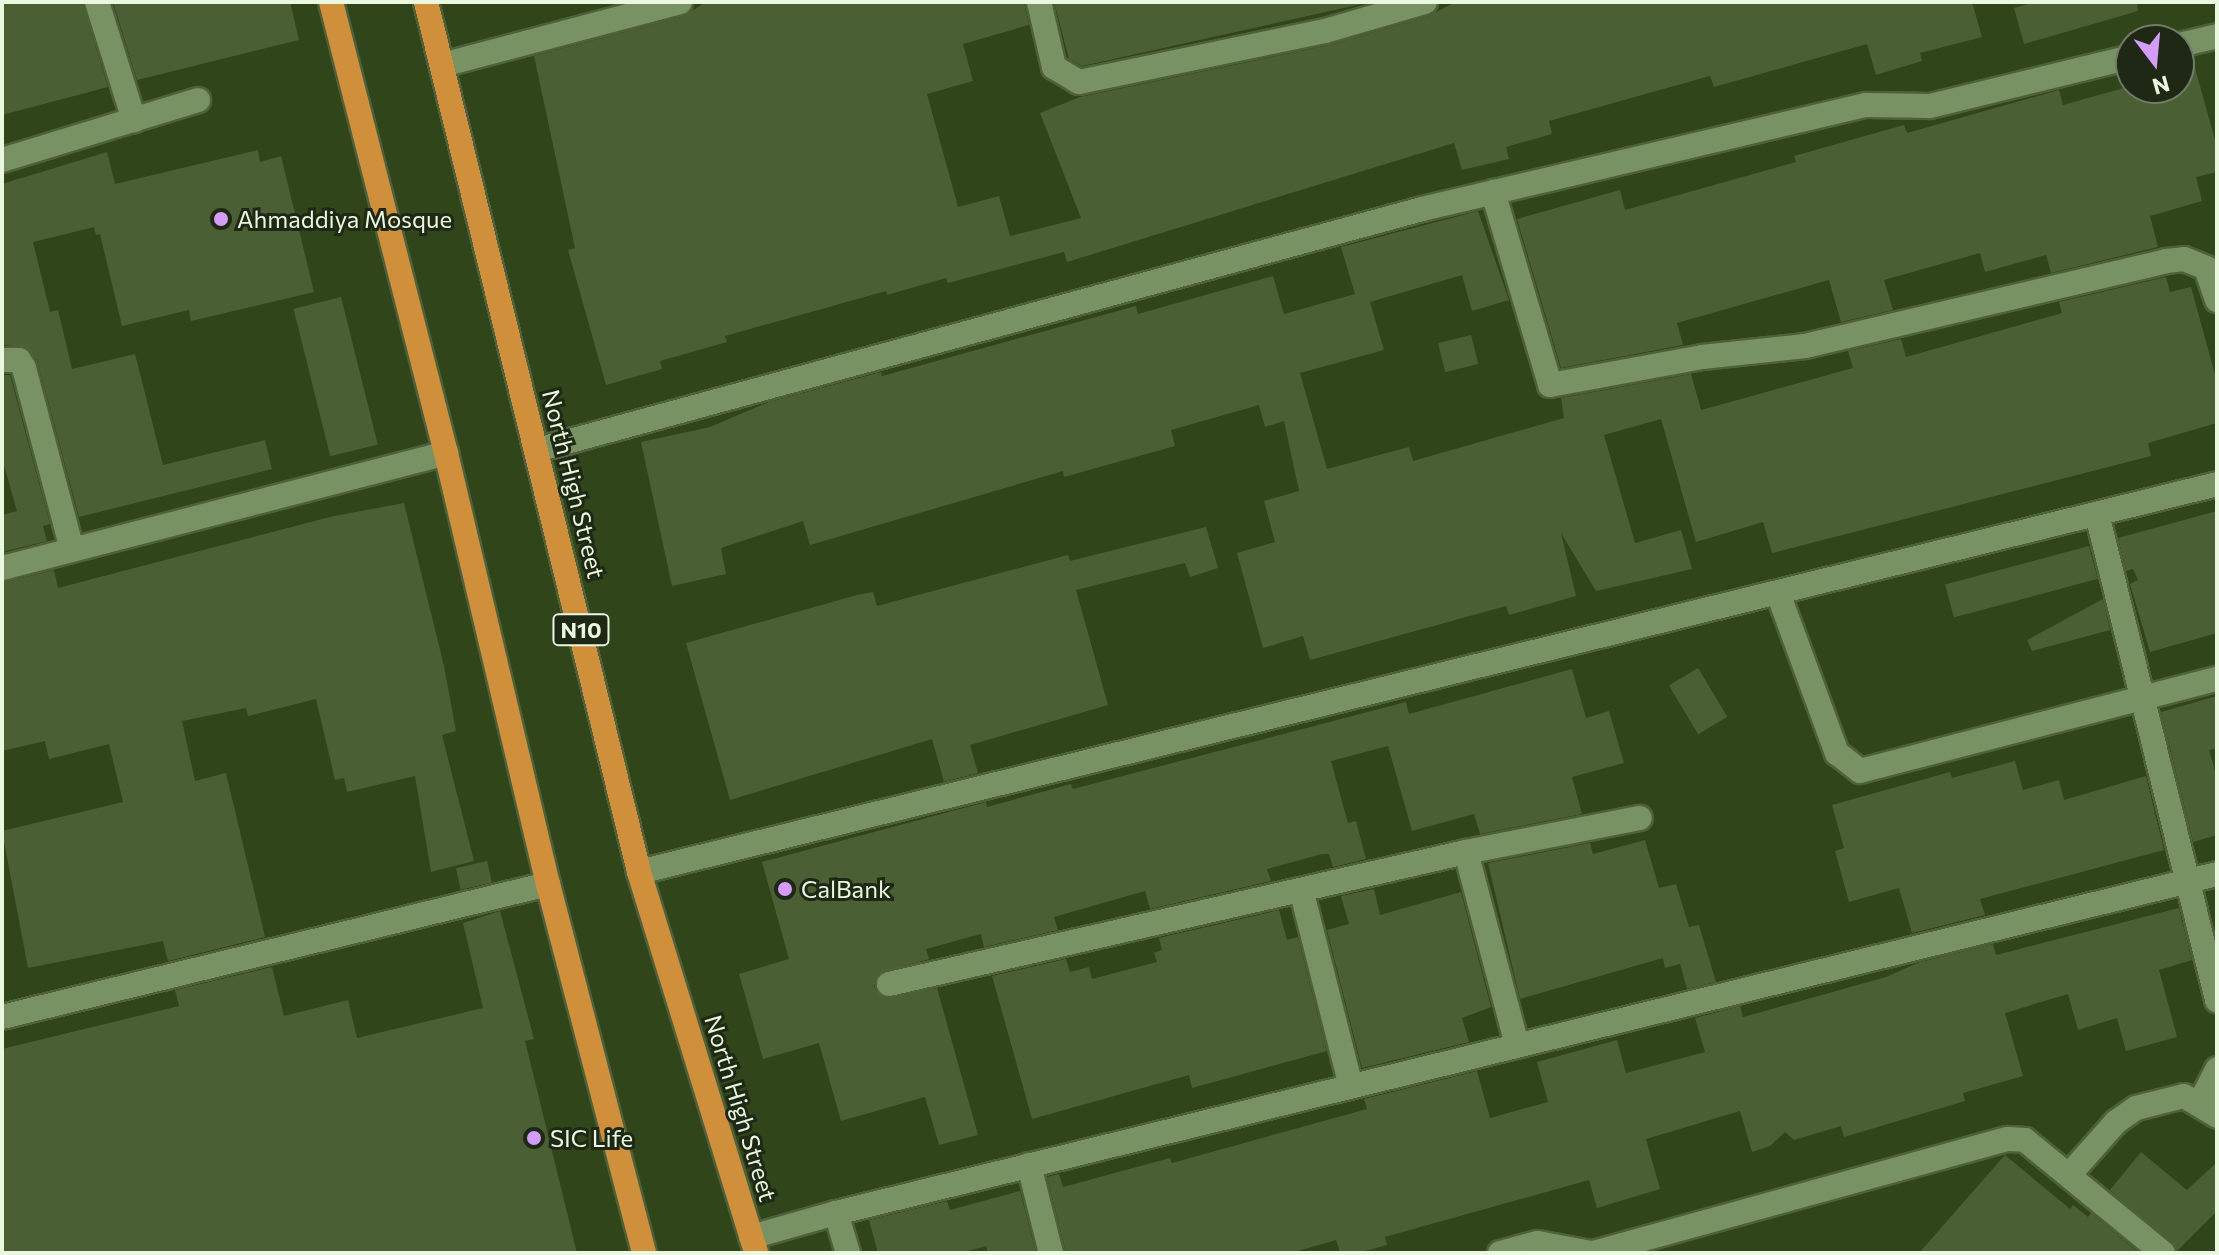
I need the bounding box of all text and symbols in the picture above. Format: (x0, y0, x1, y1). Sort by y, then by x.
north arrow (2115, 24, 2195, 104)
text: N (2150, 70, 2173, 101)
place label: Ahmaddiya Mosque (237, 205, 452, 233)
marker: Ahmaddiya Mosque (212, 210, 230, 228)
street label: North High Street (537, 387, 611, 581)
road number: N10 (551, 612, 611, 648)
place label: CalBank (801, 875, 891, 903)
marker: CalBank (776, 880, 794, 898)
street label: North High Street (699, 1011, 783, 1205)
place label: SIC Life (550, 1124, 633, 1152)
marker: SIC Life (525, 1129, 543, 1147)

